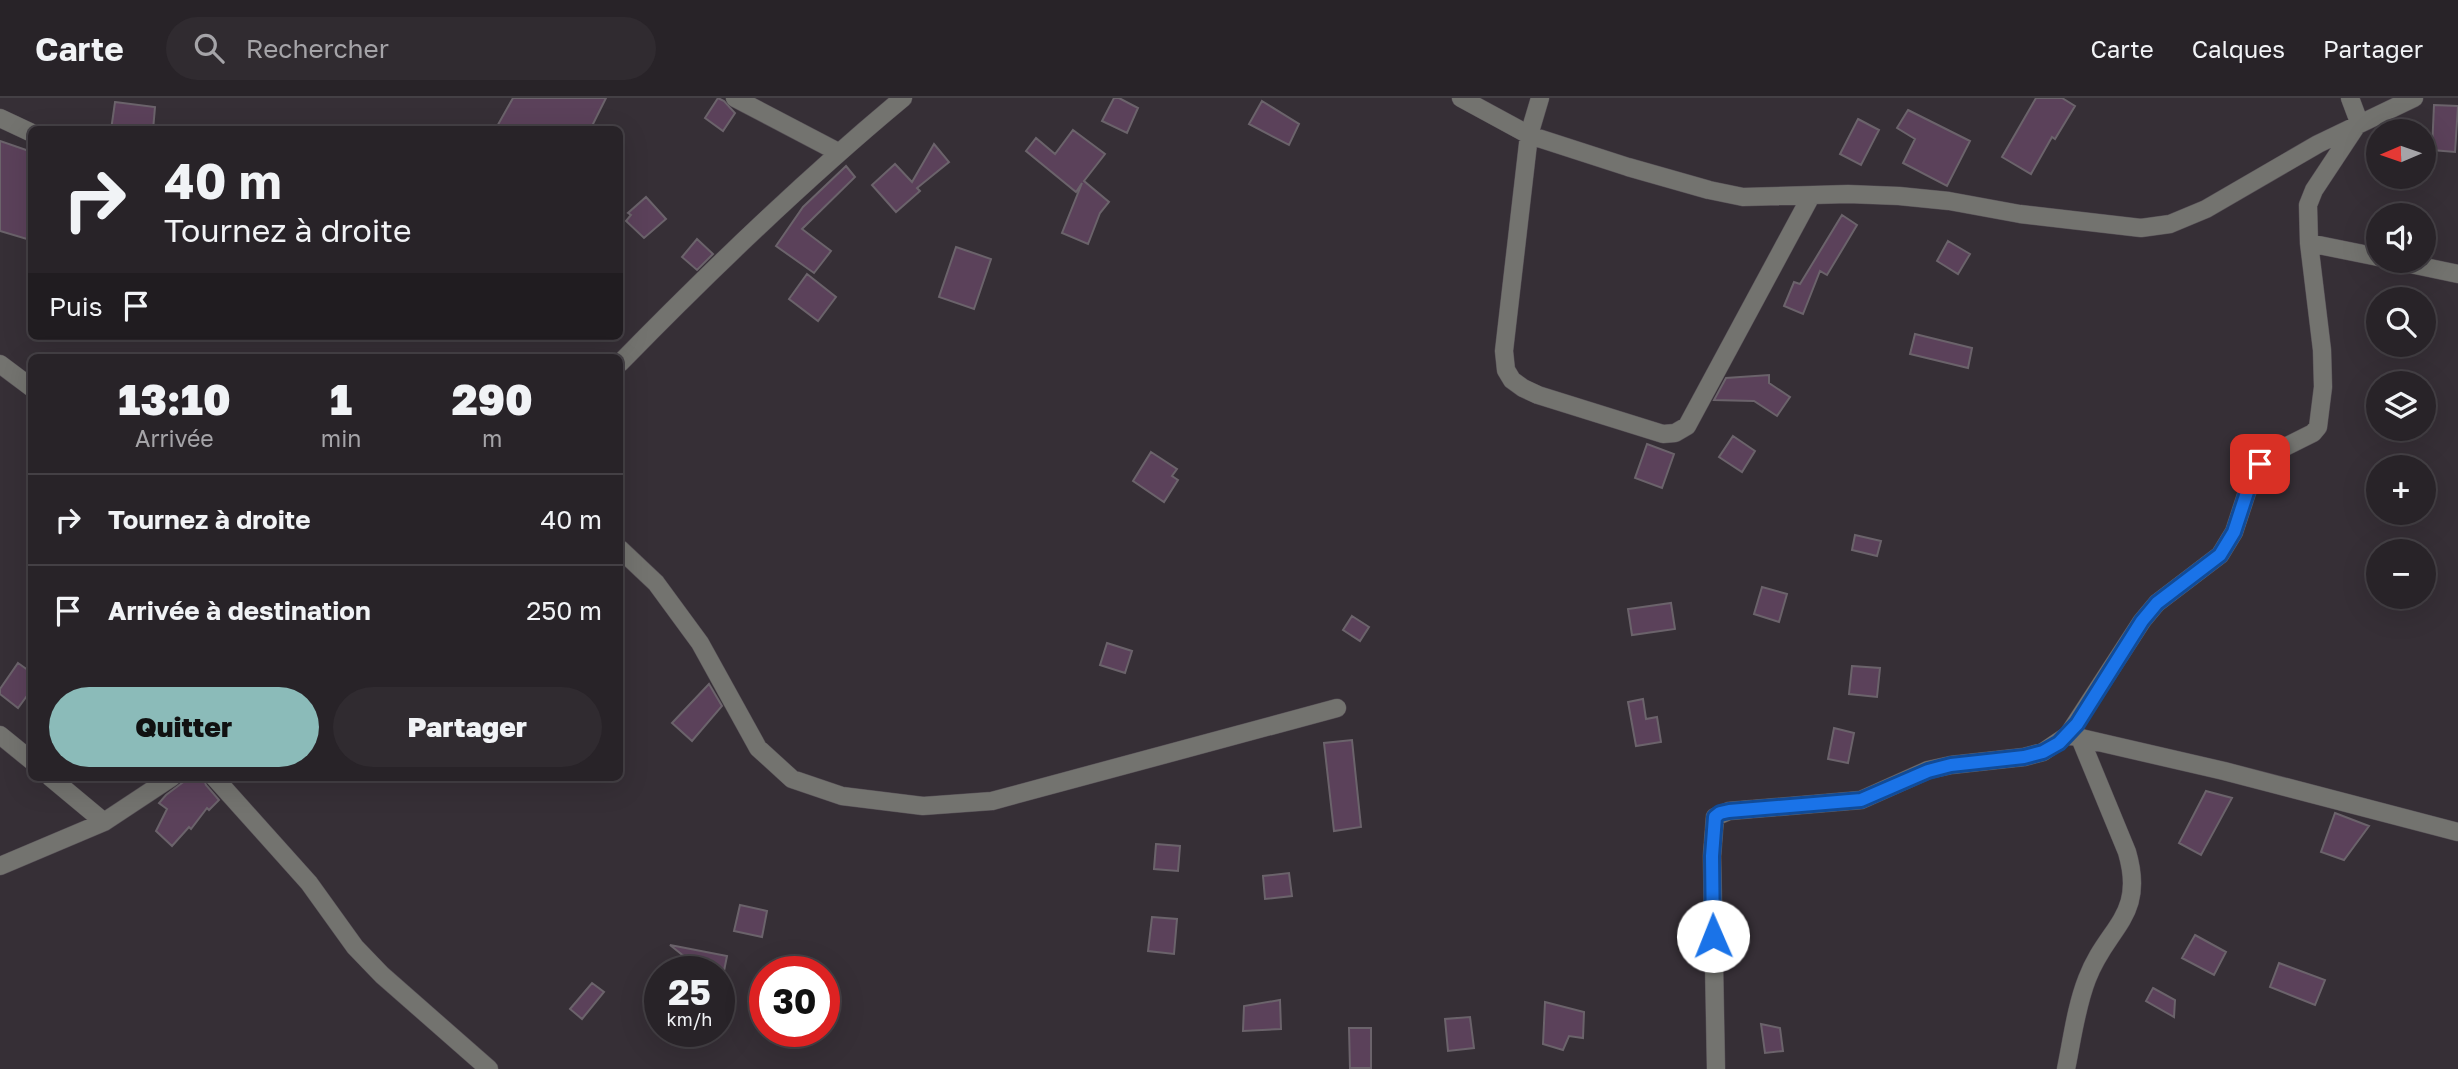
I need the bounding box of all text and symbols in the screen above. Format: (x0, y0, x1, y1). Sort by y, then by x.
search box (166, 17, 656, 80)
text: Carte (35, 29, 124, 68)
icon: search (190, 29, 228, 67)
text: Rechercher (246, 33, 389, 64)
text: Carte (2090, 34, 2154, 63)
text: Calques (2192, 34, 2285, 63)
text: Partager (2323, 34, 2423, 63)
north arrow (2366, 119, 2436, 189)
map controls (2366, 119, 2436, 609)
text: 40 m (164, 151, 282, 210)
icon: right (49, 154, 140, 245)
button: sound (2366, 203, 2436, 273)
text: Tournez à droite (164, 211, 412, 249)
icon: arrive (117, 287, 155, 325)
button: search (2366, 287, 2436, 357)
text: Puis (49, 291, 103, 322)
button: layers (2366, 371, 2436, 441)
text: 13:10 (118, 374, 231, 424)
text: 1 (330, 374, 352, 424)
text: 290 (452, 374, 533, 424)
text: Arrivée (135, 424, 214, 452)
text: min (321, 424, 361, 452)
text: m (482, 424, 502, 452)
pin (2230, 434, 2290, 494)
icon: arrive (2241, 445, 2279, 483)
button: + (2366, 455, 2436, 525)
icon: right (49, 501, 87, 539)
text: Tournez à droite (108, 504, 311, 535)
text: 40 m (541, 504, 602, 535)
button: − (2366, 539, 2436, 609)
icon: arrive (49, 592, 87, 630)
text: Arrivée à destination (108, 595, 371, 626)
text: 250 m (526, 595, 602, 626)
button: Quitter (49, 687, 319, 767)
button: Partager (333, 687, 602, 767)
position arrow (1676, 899, 1750, 973)
speed limit sign: 30 (749, 956, 840, 1047)
text: 25 (668, 971, 711, 1013)
text: km/h (667, 1008, 712, 1030)

